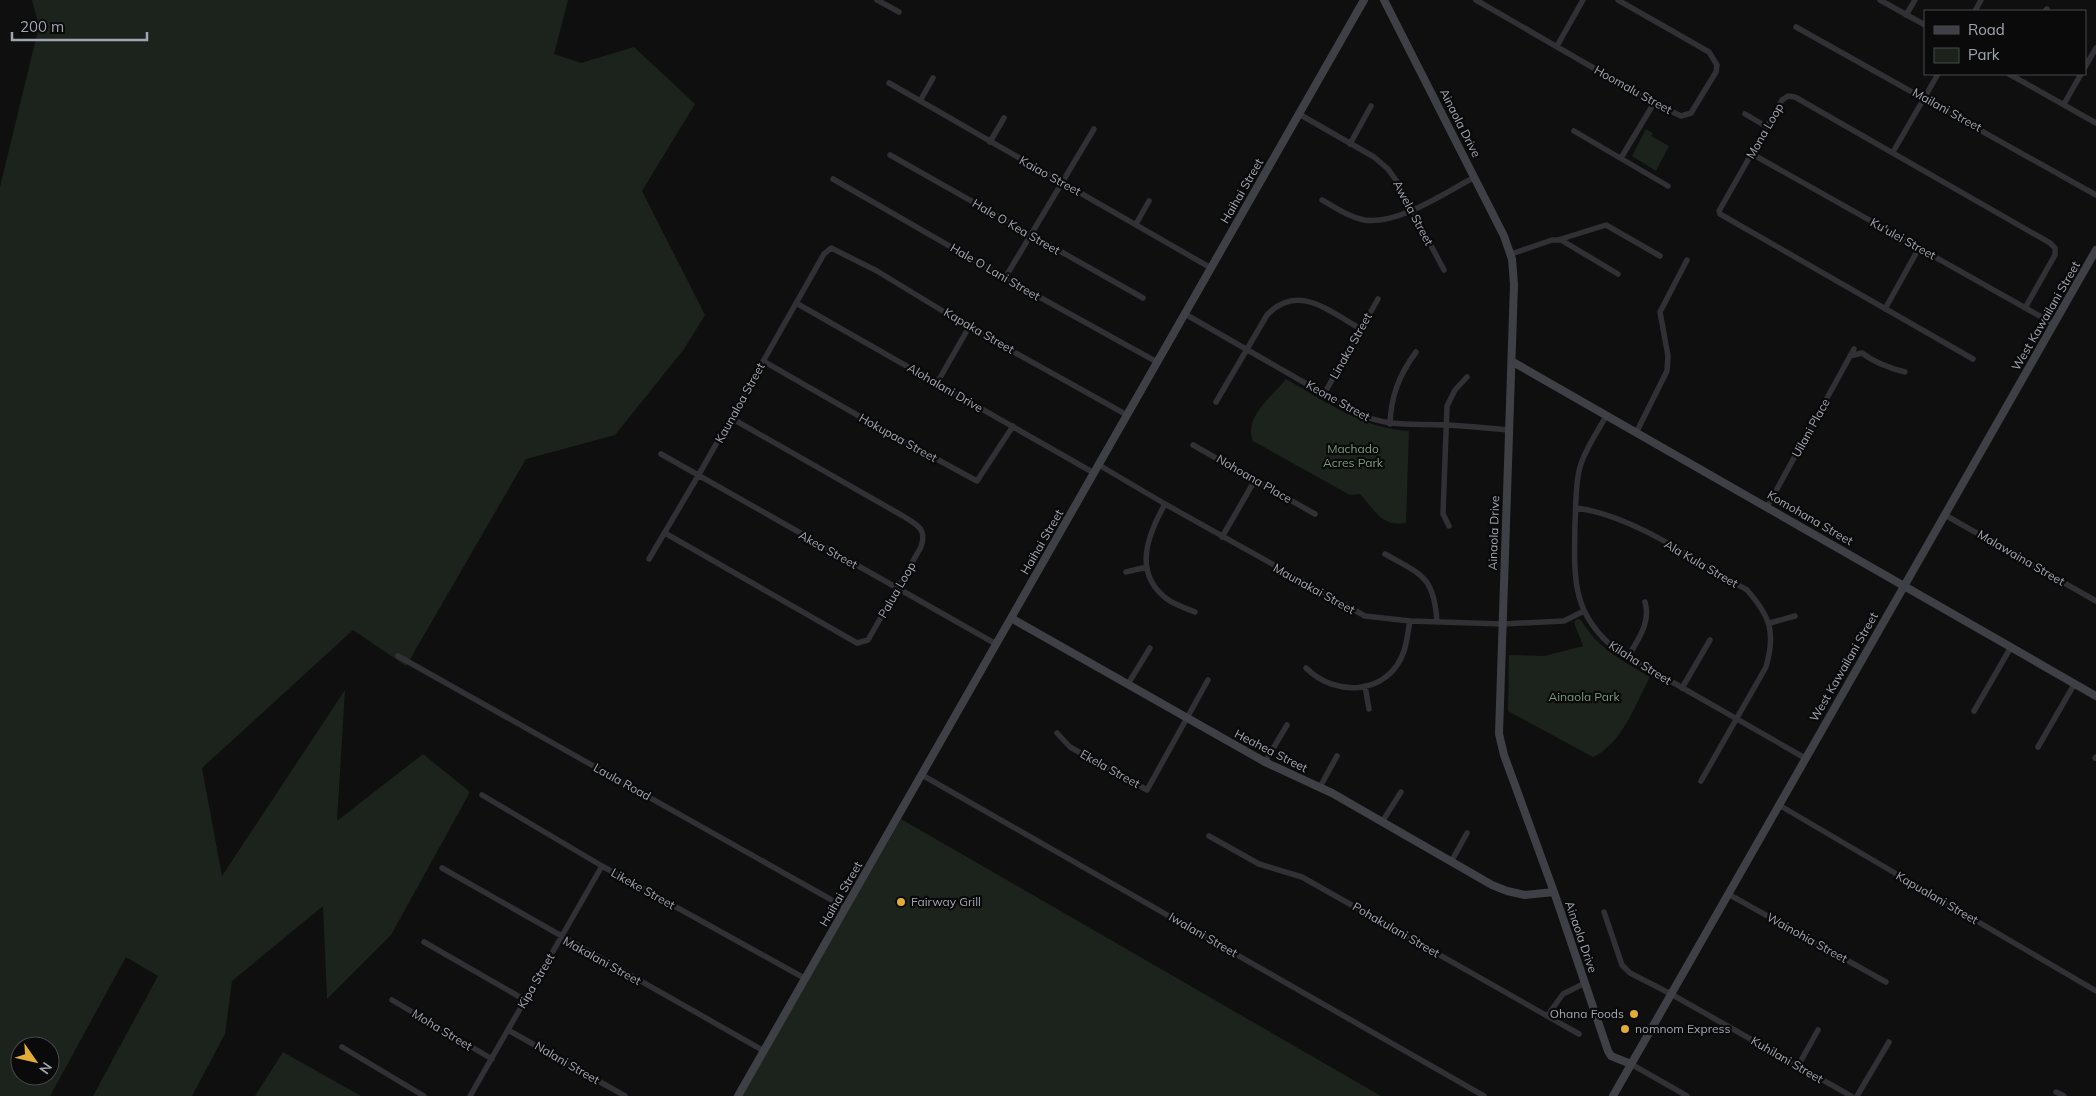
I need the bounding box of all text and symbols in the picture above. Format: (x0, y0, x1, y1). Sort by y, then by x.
scale bar (12, 10, 148, 42)
legend (1924, 10, 2086, 75)
text: 200 m (20, 17, 64, 36)
text: Road (1968, 20, 2005, 39)
text: Park (1968, 45, 2000, 64)
street label: Hoomalu Street (1592, 62, 1675, 117)
street label: Mailani Street (1910, 84, 1984, 135)
street label: Ainaola Drive (1437, 86, 1484, 160)
street label: Mona Loop (1743, 100, 1787, 161)
street label: Kaiao Street (1017, 153, 1084, 199)
street label: Haihai Street (1217, 156, 1266, 226)
street label: Awela Street (1390, 178, 1437, 248)
street label: Hale O Kea Street (970, 195, 1063, 258)
street label: Ku'ulei Street (1868, 214, 1939, 263)
street label: Hale O Lani Street (948, 240, 1043, 303)
street label: West Kawailani Street (2008, 258, 2083, 373)
street label: Kapaka Street (941, 304, 1017, 357)
street label: Linaka Street (1326, 310, 1375, 381)
street label: Kaunaloa Street (711, 360, 768, 445)
street label: Alohalani Drive (905, 360, 986, 415)
street label: Keone Street (1304, 377, 1373, 424)
street label: Uilani Place (1788, 396, 1833, 460)
street label: Hokupaa Street (857, 410, 940, 465)
park label: Machado Acres Park (1323, 441, 1384, 470)
street label: Nohoana Place (1214, 451, 1295, 506)
street label: Komohana Street (1765, 487, 1856, 548)
street label: Ainaola Drive (1485, 495, 1502, 571)
street label: Haihai Street (1017, 507, 1066, 577)
street label: Malawaina Street (1975, 526, 2068, 589)
street label: Akea Street (796, 527, 860, 572)
street label: Ala Kula Street (1662, 536, 1741, 591)
street label: Palua Loop (875, 559, 919, 620)
street label: Maunakai Street (1271, 560, 1358, 617)
street label: West Kawailani Street (1806, 609, 1881, 724)
street label: Kilaha Street (1606, 637, 1674, 688)
park label: Ainaola Park (1548, 689, 1620, 704)
street label: Heahea Street (1232, 726, 1310, 775)
street label: Ekela Street (1078, 746, 1143, 791)
street label: Laula Road (591, 760, 654, 803)
street label: Haihai Street (816, 859, 865, 929)
street label: Likeke Street (609, 865, 678, 912)
street label: Kapualani Street (1893, 868, 1981, 927)
place label: Fairway Grill (911, 894, 981, 909)
marker: Fairway Grill (895, 896, 907, 908)
street label: Pohakulani Street (1350, 899, 1442, 961)
street label: Ainaola Drive (1562, 899, 1601, 975)
street label: Iwalani Street (1166, 909, 1240, 960)
street label: Wainohia Street (1764, 909, 1850, 966)
street label: Makalani Street (561, 933, 644, 988)
street label: Kipa Street (514, 951, 557, 1011)
street label: Moha Street (409, 1006, 475, 1053)
place label: Ohana Foods (1550, 1006, 1624, 1021)
marker: Ohana Foods (1628, 1008, 1640, 1020)
place label: nomnom Express (1635, 1021, 1730, 1036)
marker: nomnom Express (1619, 1023, 1631, 1035)
street label: Kuhilani Street (1749, 1033, 1826, 1086)
north arrow (10, 1036, 60, 1086)
street label: Nalani Street (532, 1038, 602, 1087)
text: N (35, 1059, 56, 1078)

